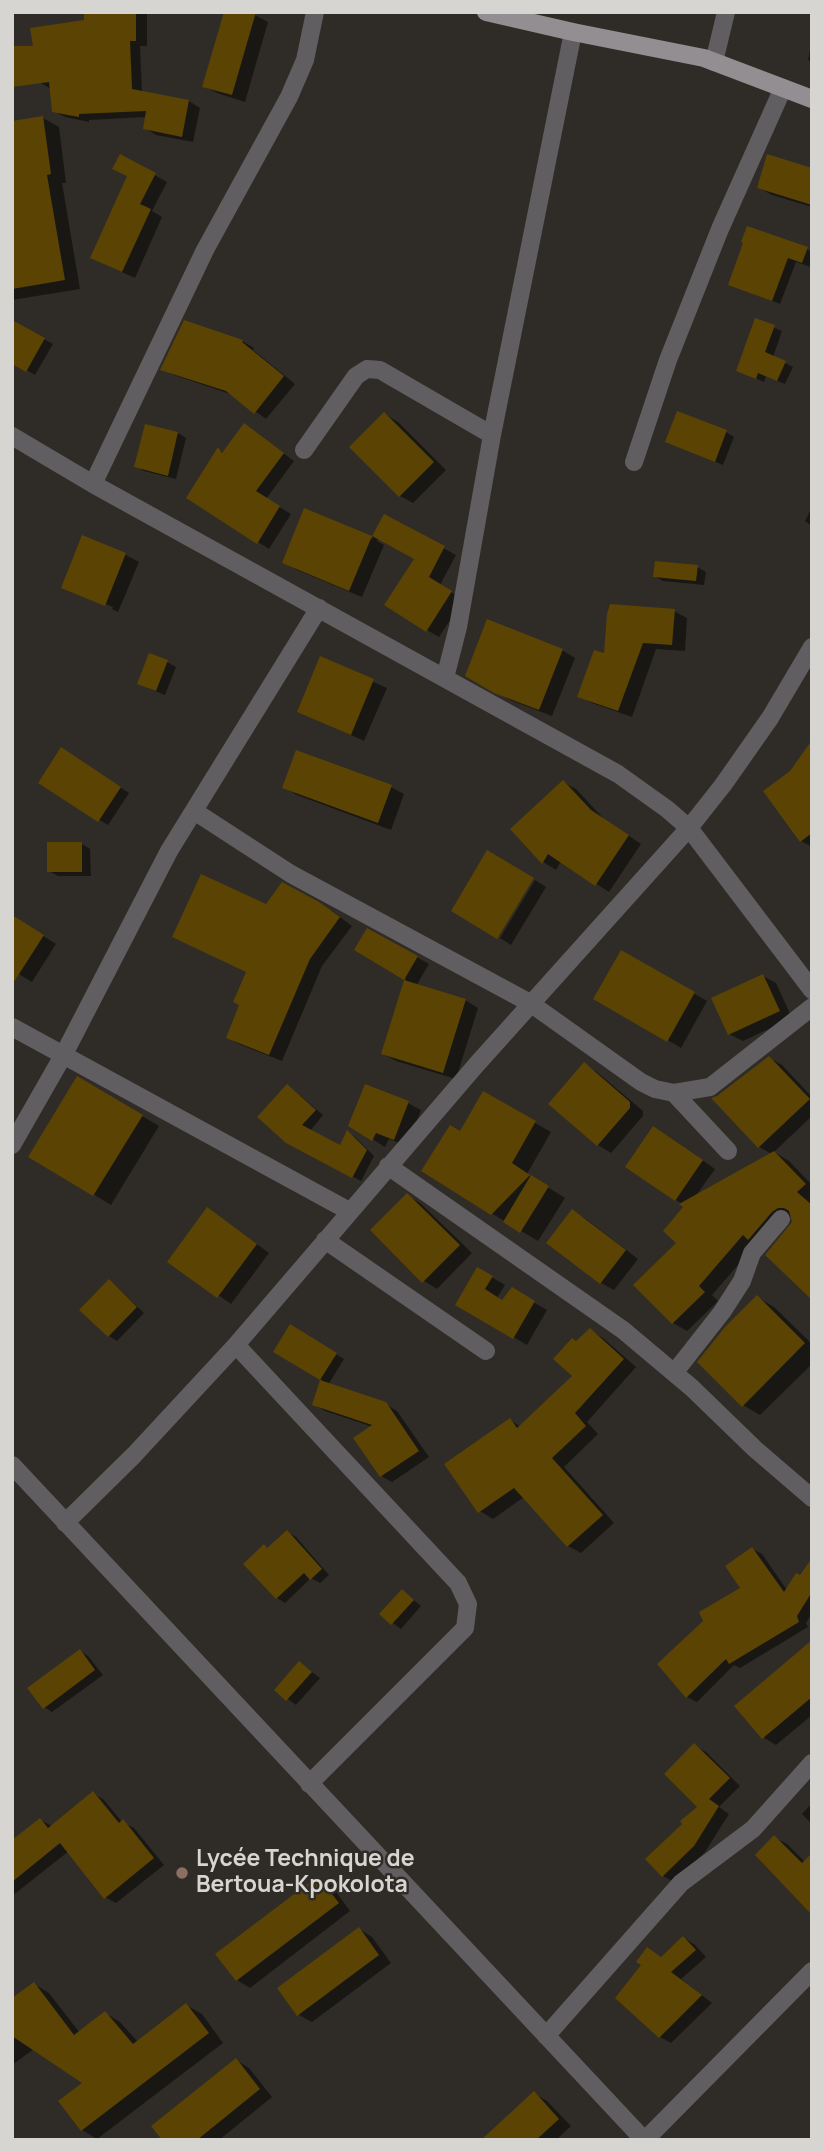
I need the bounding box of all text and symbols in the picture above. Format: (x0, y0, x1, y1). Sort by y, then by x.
place label: Lycée Technique de Bertoua-Kpokolota (196, 1846, 415, 1900)
marker: Lycée Technique de Bertoua-Kpokolota (174, 1865, 190, 1881)

